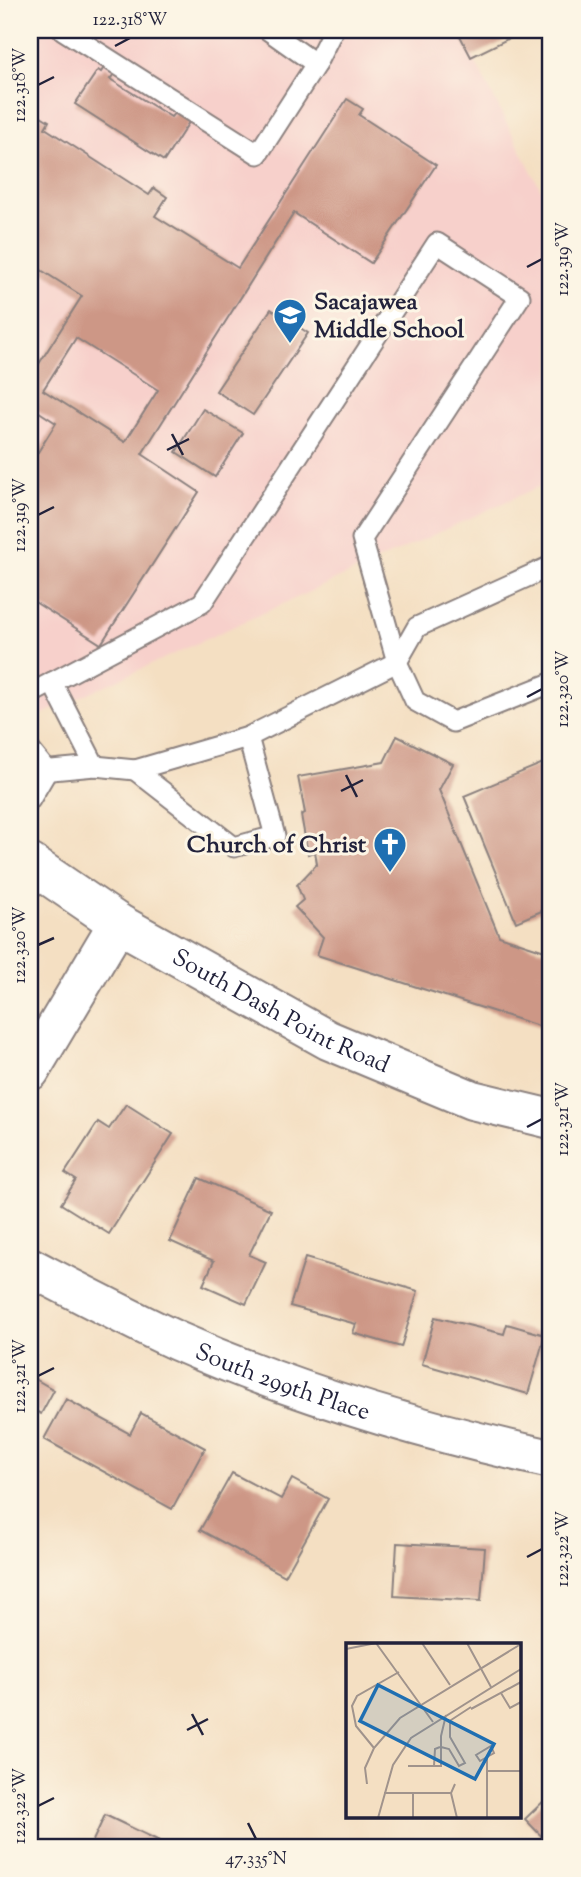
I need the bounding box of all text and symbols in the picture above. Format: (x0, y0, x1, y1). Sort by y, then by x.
text: 122.318°W (93, 8, 167, 34)
text: 122.318°W (8, 48, 34, 122)
text: 122.319°W (551, 222, 577, 296)
place label: Sacajawea Middle School (314, 286, 464, 348)
school or university icon: Sacajawea Middle School (271, 296, 309, 345)
text: 122.319°W (8, 478, 34, 552)
text: 122.320°W (551, 650, 577, 728)
church icon: Church of Christ (371, 825, 409, 874)
place label: Church of Christ (187, 829, 367, 863)
text: 122.320°W (8, 906, 34, 984)
street label: South Dash Point Road (165, 941, 395, 1083)
text: 122.321°W (551, 1082, 577, 1156)
street label: South 299th Place (189, 1336, 374, 1430)
text: 122.321°W (8, 1339, 34, 1413)
text: 122.322°W (551, 1511, 577, 1587)
inset map (346, 1643, 522, 1818)
text: 122.322°W (8, 1768, 34, 1844)
text: 47.335°N (225, 1847, 287, 1873)

